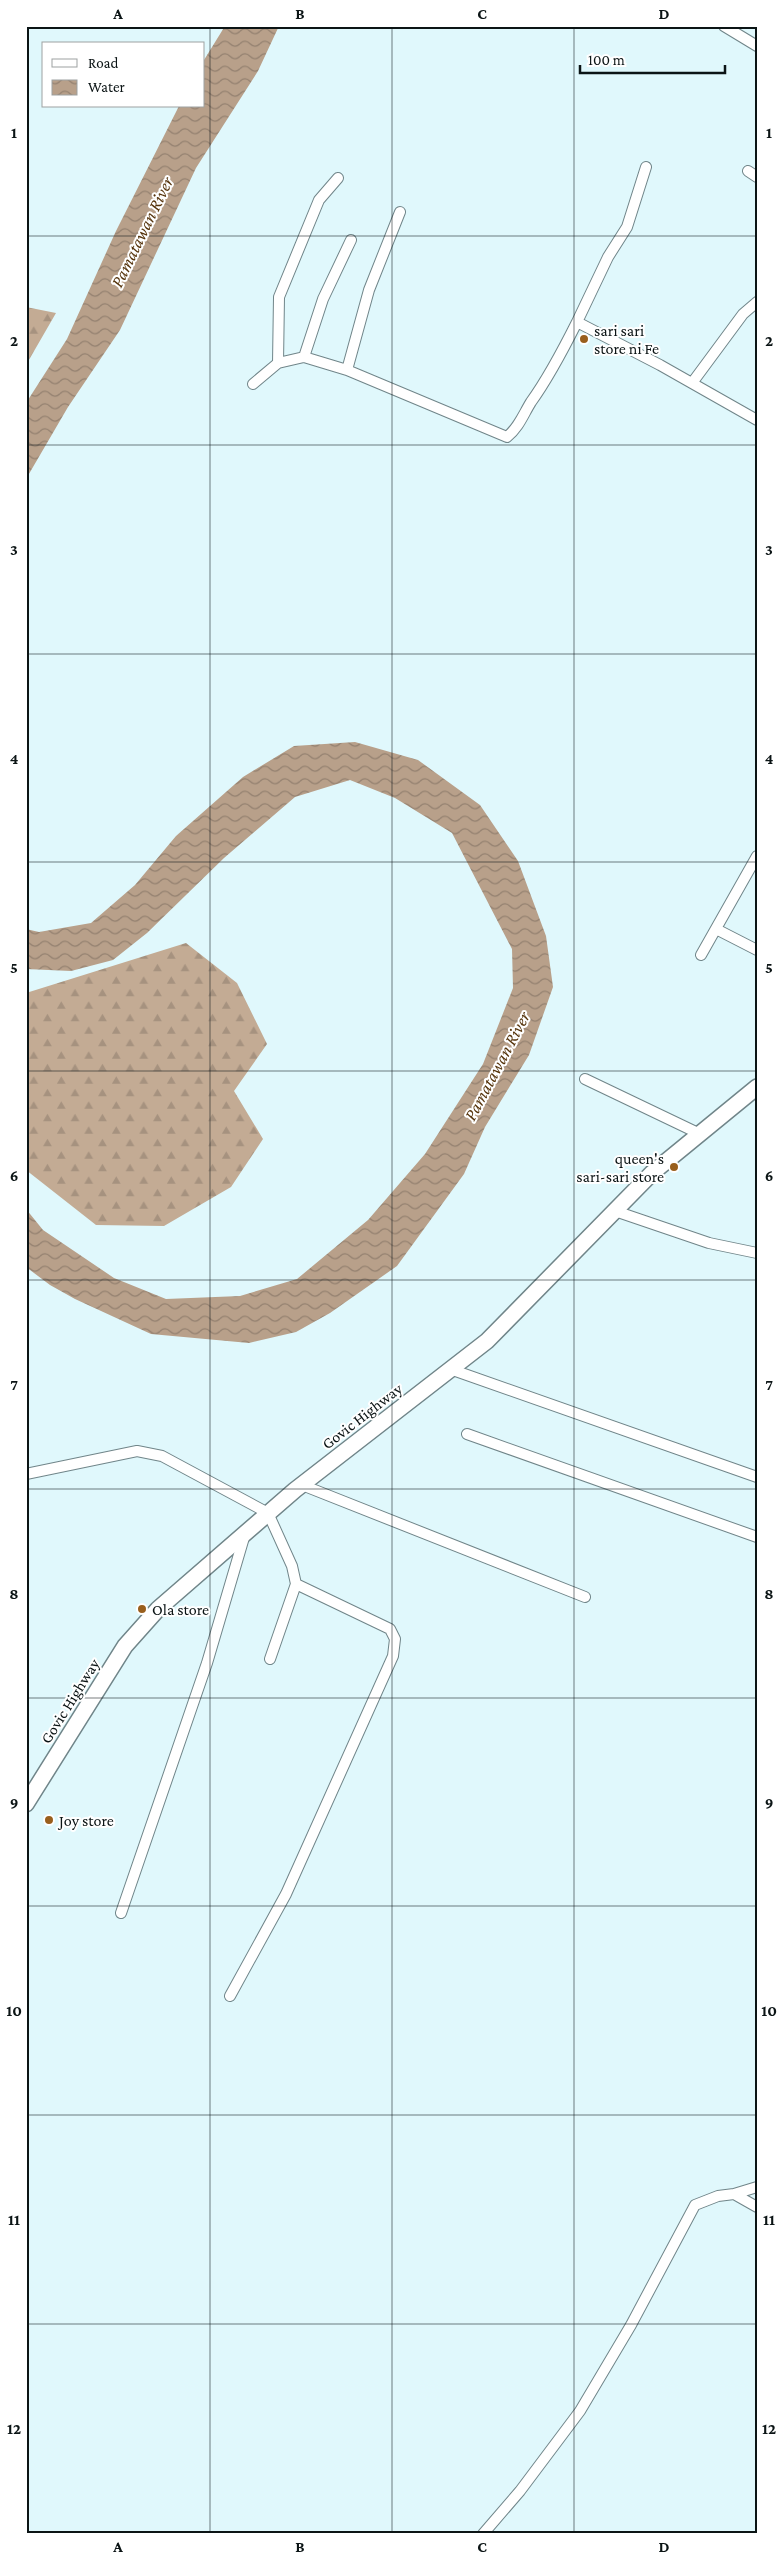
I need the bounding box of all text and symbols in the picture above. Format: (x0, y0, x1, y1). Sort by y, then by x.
text: A (112, 5, 123, 22)
text: B (295, 5, 305, 22)
text: C (477, 5, 487, 22)
text: D (658, 5, 670, 22)
legend (42, 42, 205, 108)
scale bar (580, 42, 726, 74)
text: 100 m (588, 52, 625, 68)
text: Road (88, 55, 119, 71)
text: Water (88, 79, 125, 95)
text: 1 (11, 124, 17, 141)
text: 1 (766, 124, 772, 141)
water label: Pamatawan River (107, 173, 178, 290)
place label: sari sari store ni Fe (594, 322, 659, 357)
text: 2 (10, 332, 18, 349)
text: 2 (765, 332, 773, 349)
marker: sari sari store ni Fe (578, 333, 590, 345)
text: 3 (10, 541, 18, 558)
text: 3 (765, 541, 773, 558)
text: 4 (10, 750, 19, 767)
text: 4 (765, 750, 774, 767)
text: 5 (10, 959, 18, 976)
text: 5 (765, 959, 773, 976)
water label: Pamatawan River (460, 1008, 534, 1124)
place label: queen's sari-sari store (576, 1150, 664, 1185)
marker: queen's sari-sari store (668, 1161, 680, 1173)
text: 6 (10, 1167, 18, 1184)
text: 6 (765, 1167, 773, 1184)
text: 7 (10, 1376, 18, 1393)
text: 7 (765, 1376, 773, 1393)
street label: Govic Highway (319, 1379, 406, 1453)
text: 8 (9, 1585, 19, 1602)
text: 8 (764, 1585, 774, 1602)
place label: Ola store (152, 1601, 209, 1618)
marker: Ola store (136, 1603, 148, 1615)
street label: Govic Highway (37, 1655, 104, 1747)
text: 9 (10, 1794, 18, 1811)
text: 9 (765, 1794, 773, 1811)
place label: Joy store (57, 1812, 114, 1830)
marker: Joy store (43, 1814, 55, 1826)
text: 10 (6, 2002, 22, 2019)
text: 10 (761, 2002, 777, 2019)
text: 11 (8, 2211, 20, 2228)
text: 11 (763, 2211, 775, 2228)
text: 12 (7, 2420, 21, 2437)
text: 12 (762, 2420, 776, 2437)
text: A (112, 2538, 123, 2555)
text: B (295, 2538, 305, 2555)
text: C (477, 2538, 487, 2555)
text: D (658, 2538, 670, 2555)

